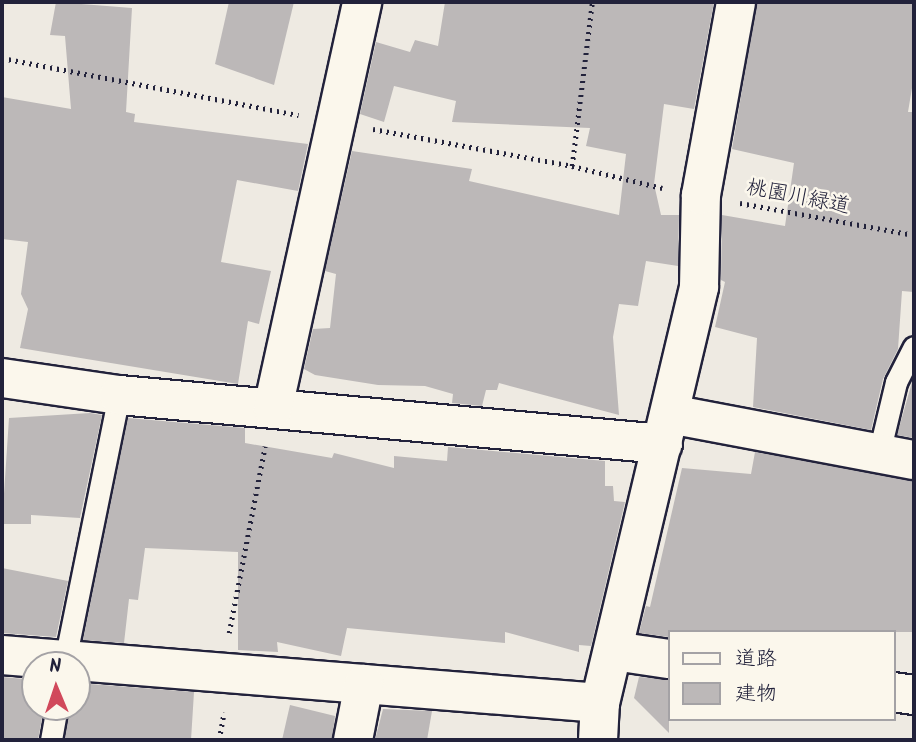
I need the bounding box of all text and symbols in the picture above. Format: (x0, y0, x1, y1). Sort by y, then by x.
street label: 桃園川緑道 (744, 176, 852, 220)
legend (668, 630, 895, 721)
text: 道路 (735, 643, 777, 676)
north arrow (21, 651, 91, 721)
text: N (49, 652, 62, 682)
text: 建物 (735, 678, 777, 711)

